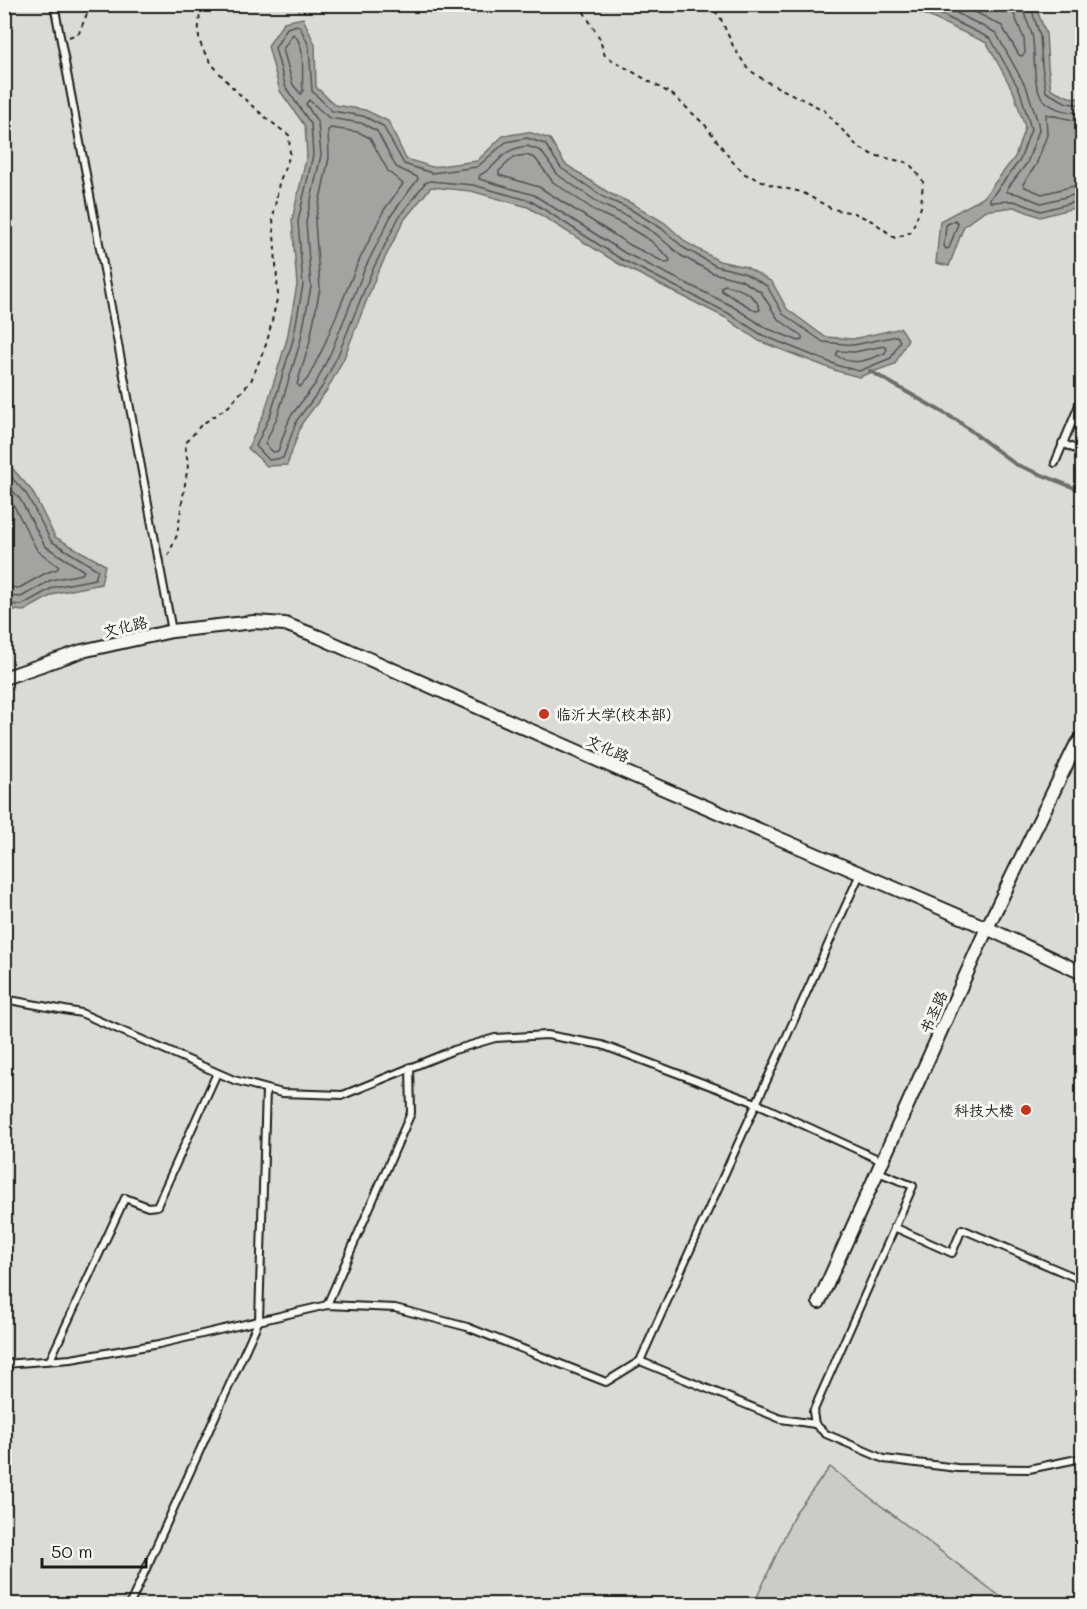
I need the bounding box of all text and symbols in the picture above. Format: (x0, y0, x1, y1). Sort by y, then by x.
street label: 文化路 (101, 611, 149, 641)
place label: 临沂大学(校本部) (556, 704, 671, 724)
marker: 临沂大学(校本部) (537, 707, 551, 721)
street label: 文化路 (583, 730, 633, 766)
street label: 书圣路 (915, 987, 951, 1037)
place label: 科技大楼 (954, 1100, 1014, 1120)
marker: 科技大楼 (1019, 1103, 1033, 1117)
scale bar (42, 1531, 146, 1569)
text: 50 m (51, 1539, 93, 1563)

